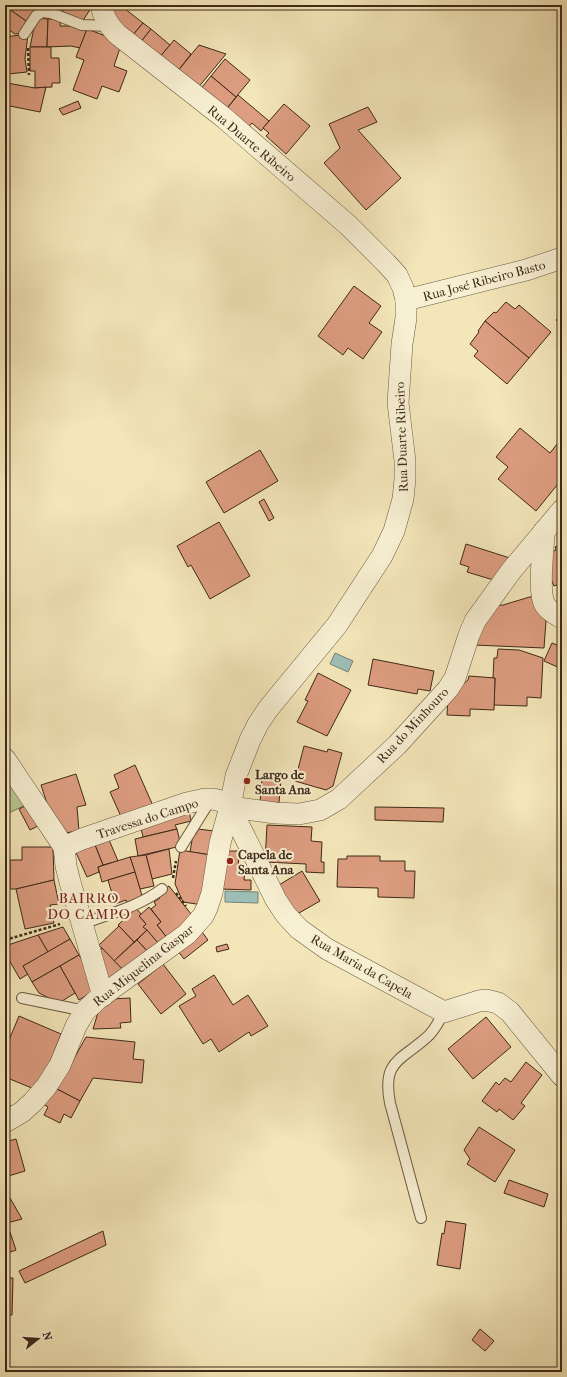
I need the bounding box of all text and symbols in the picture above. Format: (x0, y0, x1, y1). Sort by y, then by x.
street label: Rua Duarte Ribeiro (205, 102, 299, 185)
street label: Rua José Ribeiro Basto (421, 257, 547, 304)
street label: Rua Duarte Ribeiro (392, 381, 411, 492)
street label: Rua do Minhouro (373, 684, 452, 766)
place label: Largo de Santa Ana (255, 767, 312, 797)
marker: Largo de Santa Ana (242, 776, 252, 786)
street label: Travessa do Campo (94, 795, 200, 842)
place label: Capela de Santa Ana (238, 847, 295, 877)
marker: Capela de Santa Ana (225, 856, 235, 866)
district label: BAIRRO DO CAMPO (47, 890, 131, 923)
street label: Rua Miquelina Gaspar (90, 921, 197, 1009)
street label: Rua Maria da Capela (308, 931, 416, 1002)
north arrow (18, 1319, 58, 1359)
text: N (40, 1330, 55, 1343)

